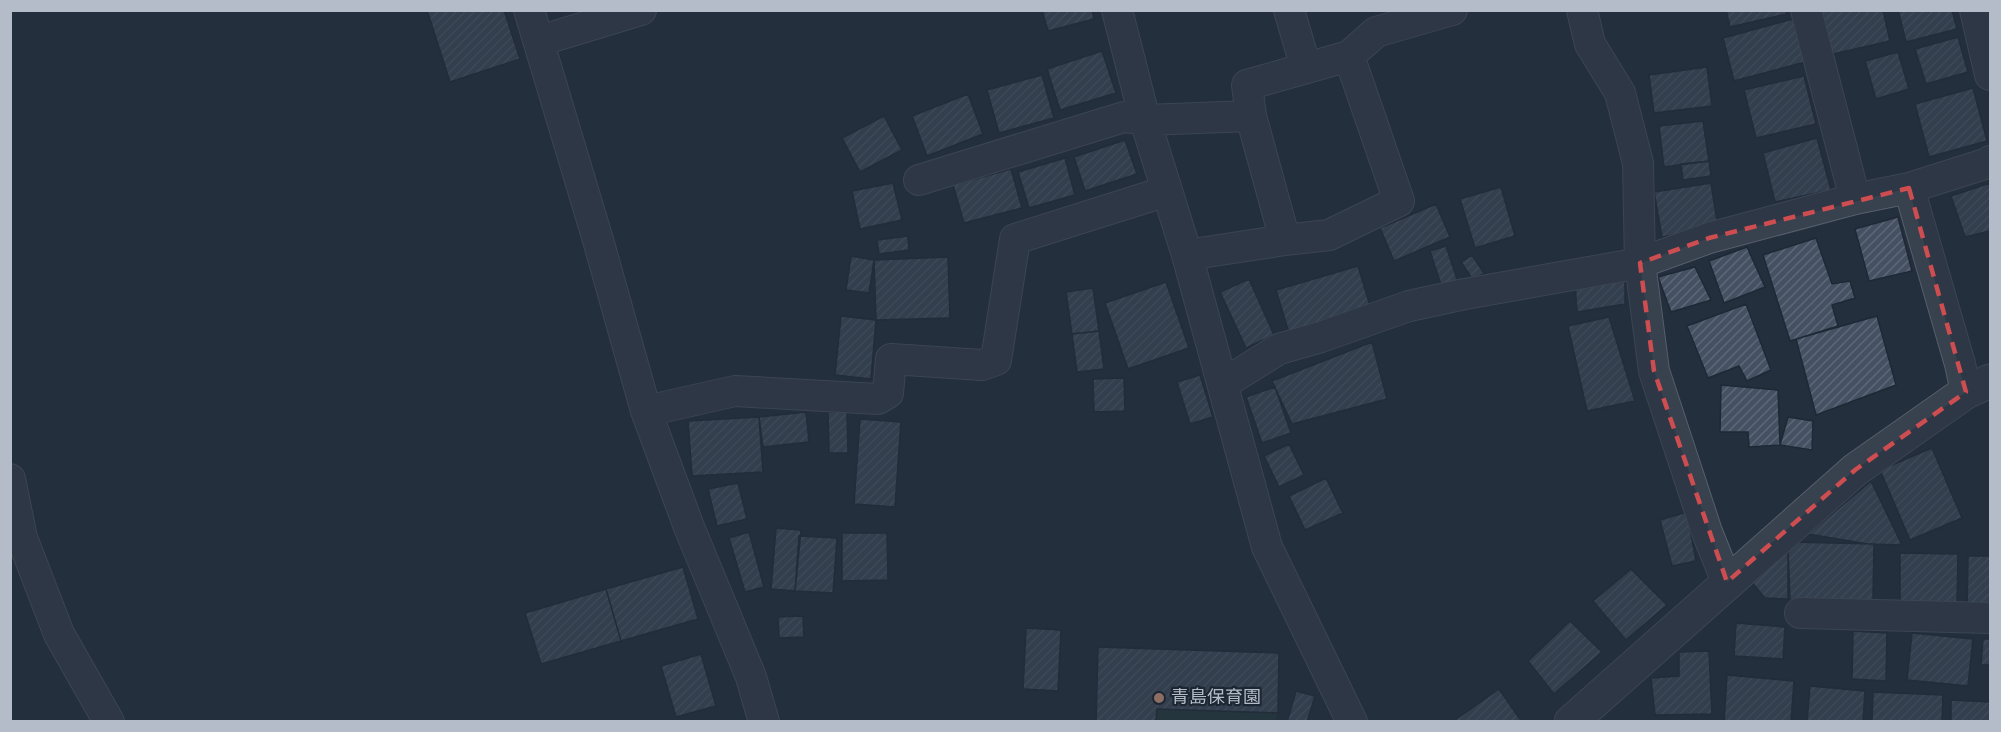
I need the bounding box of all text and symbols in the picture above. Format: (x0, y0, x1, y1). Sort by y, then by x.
place label: 青島保育園 (1171, 687, 1261, 707)
marker: 青島保育園 (1152, 691, 1166, 705)

